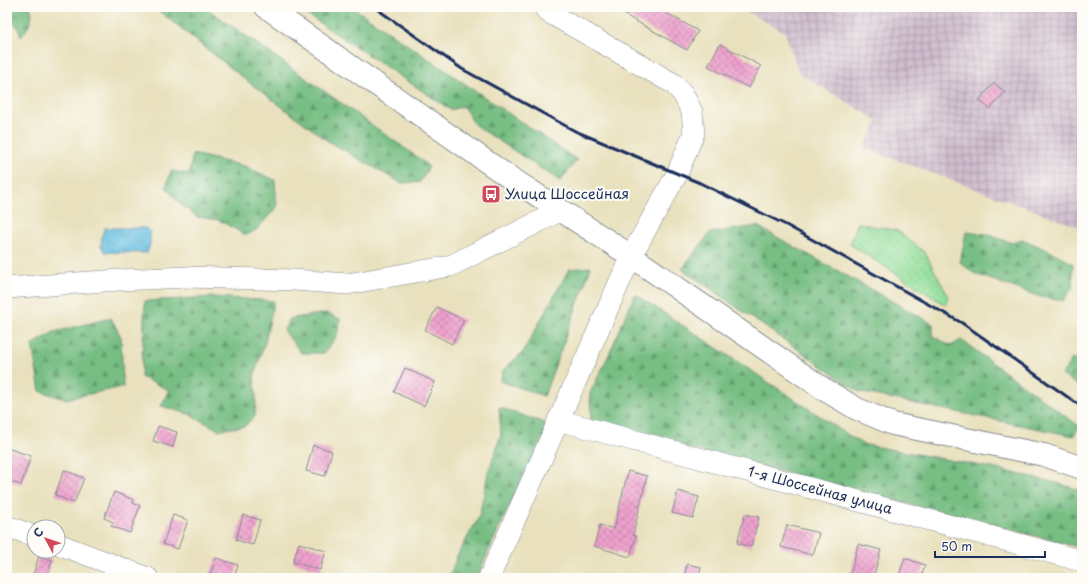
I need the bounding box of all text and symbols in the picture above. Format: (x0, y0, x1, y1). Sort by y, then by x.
bus stop icon: Улица Шоссейная (480, 183, 502, 205)
place label: Улица Шоссейная (505, 183, 629, 204)
street label: 1-я Шоссейная улица (745, 460, 895, 519)
north arrow (26, 519, 66, 559)
text: С (29, 524, 47, 541)
scale bar (935, 533, 1045, 559)
text: 50 m (941, 537, 972, 555)

